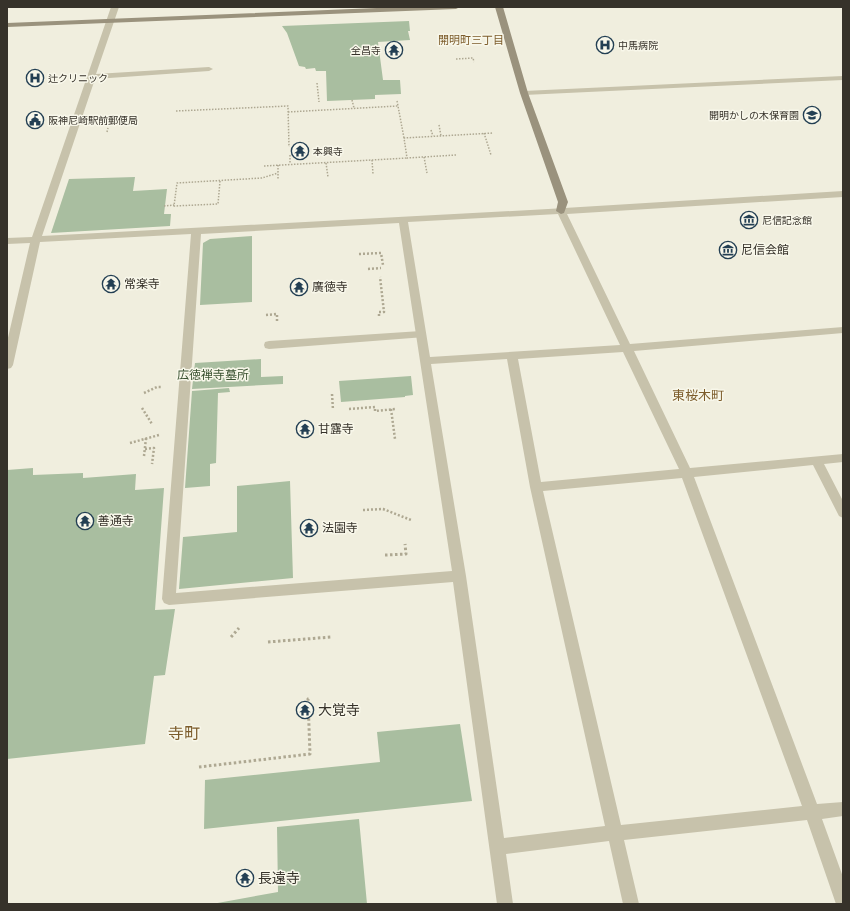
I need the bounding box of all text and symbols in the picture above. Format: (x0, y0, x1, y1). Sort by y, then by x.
district label: 開明町三丁目 (438, 32, 504, 48)
hospital icon: 中馬病院 (595, 35, 615, 55)
place label: 中馬病院 (618, 38, 658, 53)
temple icon: 全昌寺 (384, 40, 404, 60)
place label: 全昌寺 (351, 43, 381, 58)
hospital icon: 辻クリニック (25, 68, 45, 88)
place label: 辻クリニック (48, 71, 108, 86)
school or university icon: 開明かしの木保育園 (802, 105, 822, 125)
place label: 開明かしの木保育園 (709, 108, 799, 123)
public building icon: 阪神尼崎駅前郵便局 (25, 110, 45, 130)
place label: 阪神尼崎駅前郵便局 (48, 113, 138, 128)
temple icon: 本興寺 (290, 141, 310, 161)
place label: 本興寺 (313, 144, 343, 159)
museum icon: 尼信記念館 (739, 210, 759, 230)
place label: 尼信記念館 (762, 213, 812, 228)
museum icon: 尼信会館 (718, 240, 738, 260)
place label: 尼信会館 (741, 241, 789, 259)
temple icon: 常楽寺 (101, 274, 121, 294)
place label: 常楽寺 (124, 275, 160, 293)
temple icon: 廣徳寺 (289, 277, 309, 297)
place label: 廣徳寺 (312, 278, 348, 296)
park label: 広徳禅寺墓所 (177, 366, 249, 384)
district label: 東桜木町 (672, 386, 724, 405)
temple icon: 甘露寺 (295, 419, 315, 439)
place label: 甘露寺 (318, 420, 354, 438)
temple icon: 善通寺 (75, 511, 95, 531)
place label: 善通寺 (98, 512, 134, 530)
temple icon: 法園寺 (299, 518, 319, 538)
place label: 法園寺 (322, 519, 358, 537)
temple icon: 大覚寺 (295, 700, 315, 720)
place label: 大覚寺 (318, 700, 360, 720)
district label: 寺町 (168, 722, 200, 745)
temple icon: 長遠寺 (235, 868, 255, 888)
place label: 長遠寺 (258, 868, 300, 888)

